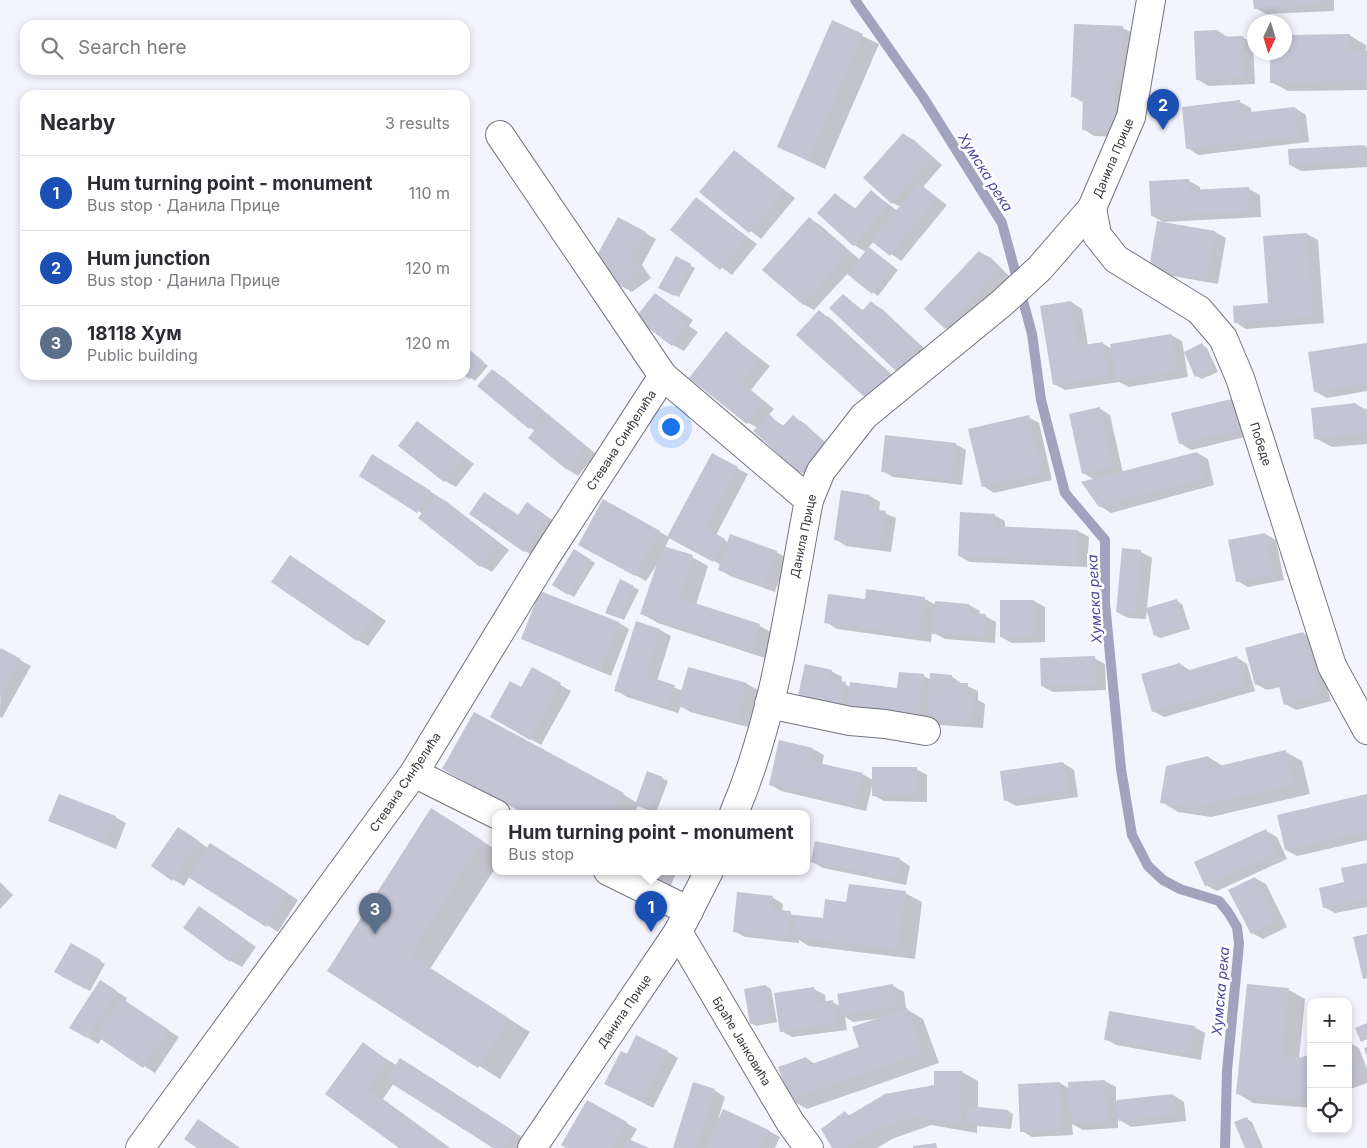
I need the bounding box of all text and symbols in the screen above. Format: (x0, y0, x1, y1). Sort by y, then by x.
north arrow (1247, 15, 1292, 60)
search box (20, 20, 470, 75)
icon: search (38, 34, 66, 62)
text: Search here (78, 36, 187, 59)
pin: 2 (1147, 89, 1179, 130)
text: Nearby (40, 110, 115, 135)
text: 3 results (385, 113, 450, 133)
street label: Данила Прице (1089, 116, 1137, 200)
water label: Хумска река (955, 129, 1017, 215)
text: Hum turning point - monument (87, 172, 372, 195)
text: 1 (53, 183, 59, 203)
text: 110 m (408, 183, 450, 203)
text: Bus stop · Данила Прице (87, 195, 280, 215)
text: Hum junction (87, 247, 210, 270)
text: 2 (51, 258, 61, 278)
text: 120 m (405, 258, 450, 278)
text: Bus stop · Данила Прице (87, 270, 280, 290)
text: 18118 Хум (87, 322, 182, 345)
text: 3 (51, 333, 61, 353)
text: 120 m (405, 333, 450, 353)
text: Public building (87, 345, 198, 365)
street label: Стевана Синђелића (583, 387, 659, 493)
your location (658, 414, 684, 440)
street label: Победе (1247, 420, 1275, 468)
street label: Данила Прице (787, 493, 819, 579)
water label: Хумска река (1083, 554, 1105, 645)
street label: Стевана Синђелића (366, 729, 444, 835)
popup (492, 810, 810, 875)
text: Hum turning point - monument (508, 821, 794, 844)
text: Bus stop (508, 844, 574, 864)
pin: 1 (635, 891, 667, 932)
pin: 3 (359, 893, 391, 934)
water label: Хумска река (1208, 945, 1232, 1037)
street label: Данила Прице (594, 971, 654, 1051)
street label: Браће Јанковића (709, 994, 775, 1088)
map controls (1307, 998, 1352, 1133)
button: + (1307, 998, 1352, 1043)
button: − (1307, 1043, 1352, 1088)
button: locate (1307, 1088, 1352, 1133)

